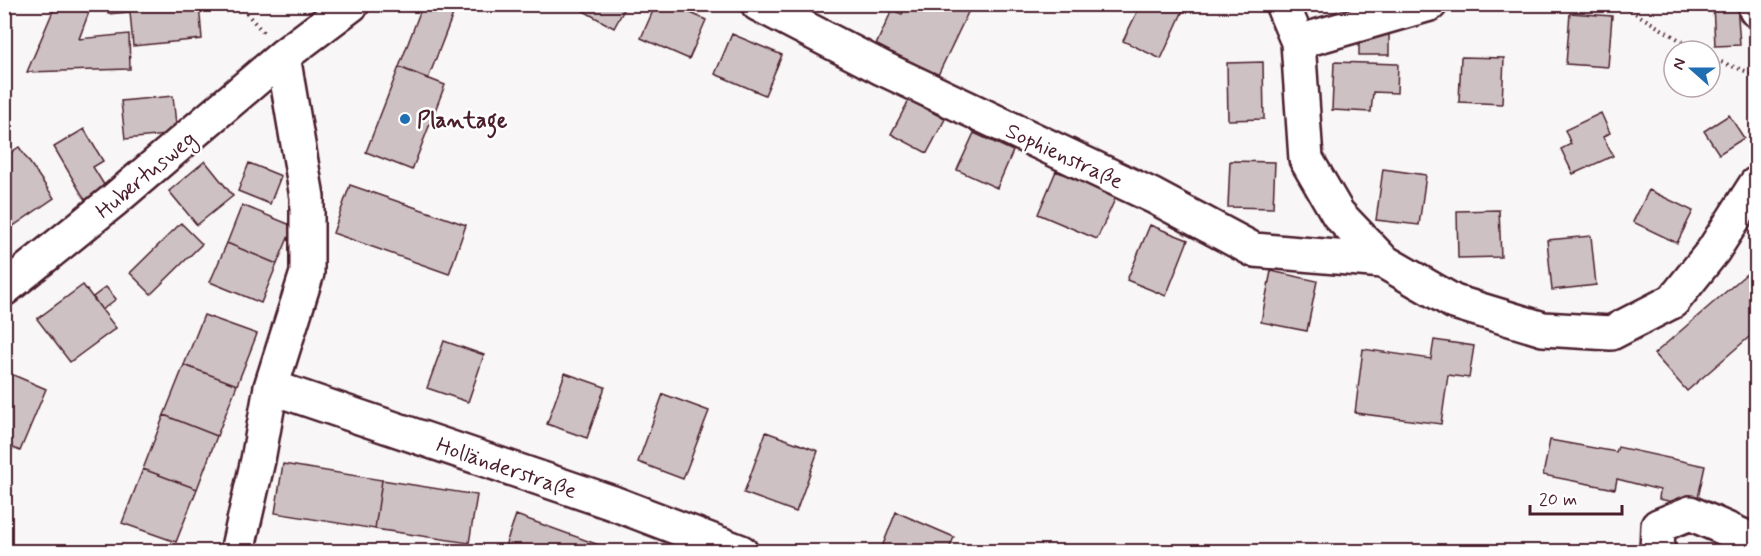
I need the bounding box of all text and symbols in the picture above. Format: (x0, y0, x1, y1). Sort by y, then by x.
north arrow (1662, 39, 1722, 99)
text: N (1668, 55, 1691, 73)
place label: Plantage (417, 107, 508, 139)
marker: Plantage (398, 112, 412, 126)
street label: Sophienstraße (1001, 117, 1128, 196)
street label: Hubertusweg (90, 125, 204, 228)
street label: Holländerstraße (432, 432, 580, 506)
scale bar (1530, 478, 1622, 516)
text: 20 m (1539, 488, 1577, 512)

